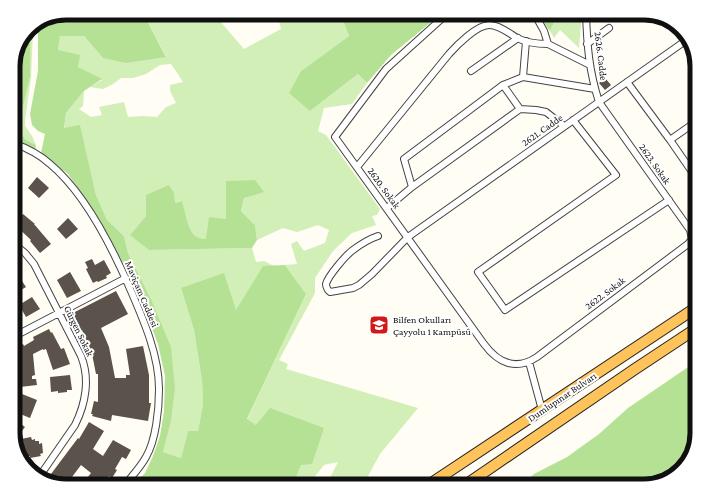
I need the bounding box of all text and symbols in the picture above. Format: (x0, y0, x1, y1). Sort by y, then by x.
street label: 2626. Cadde (593, 31, 610, 82)
street label: 2621. Cadde (519, 112, 565, 148)
street label: 2623. Sokak (637, 142, 673, 187)
street label: 2620. Sokak (366, 165, 403, 211)
street label: Maviçam Caddesi (123, 259, 161, 329)
street label: 2622. Sokak (583, 274, 627, 312)
street label: Gürgen Sokak (62, 304, 96, 358)
school or university icon: Bilfen Okulları Çayyolu 1 Kampüsü (368, 314, 390, 336)
place label: Bilfen Okulları Çayyolu 1 Kampüsü (393, 314, 471, 337)
street label: Dumlupınar Bulvarı (526, 370, 599, 424)

